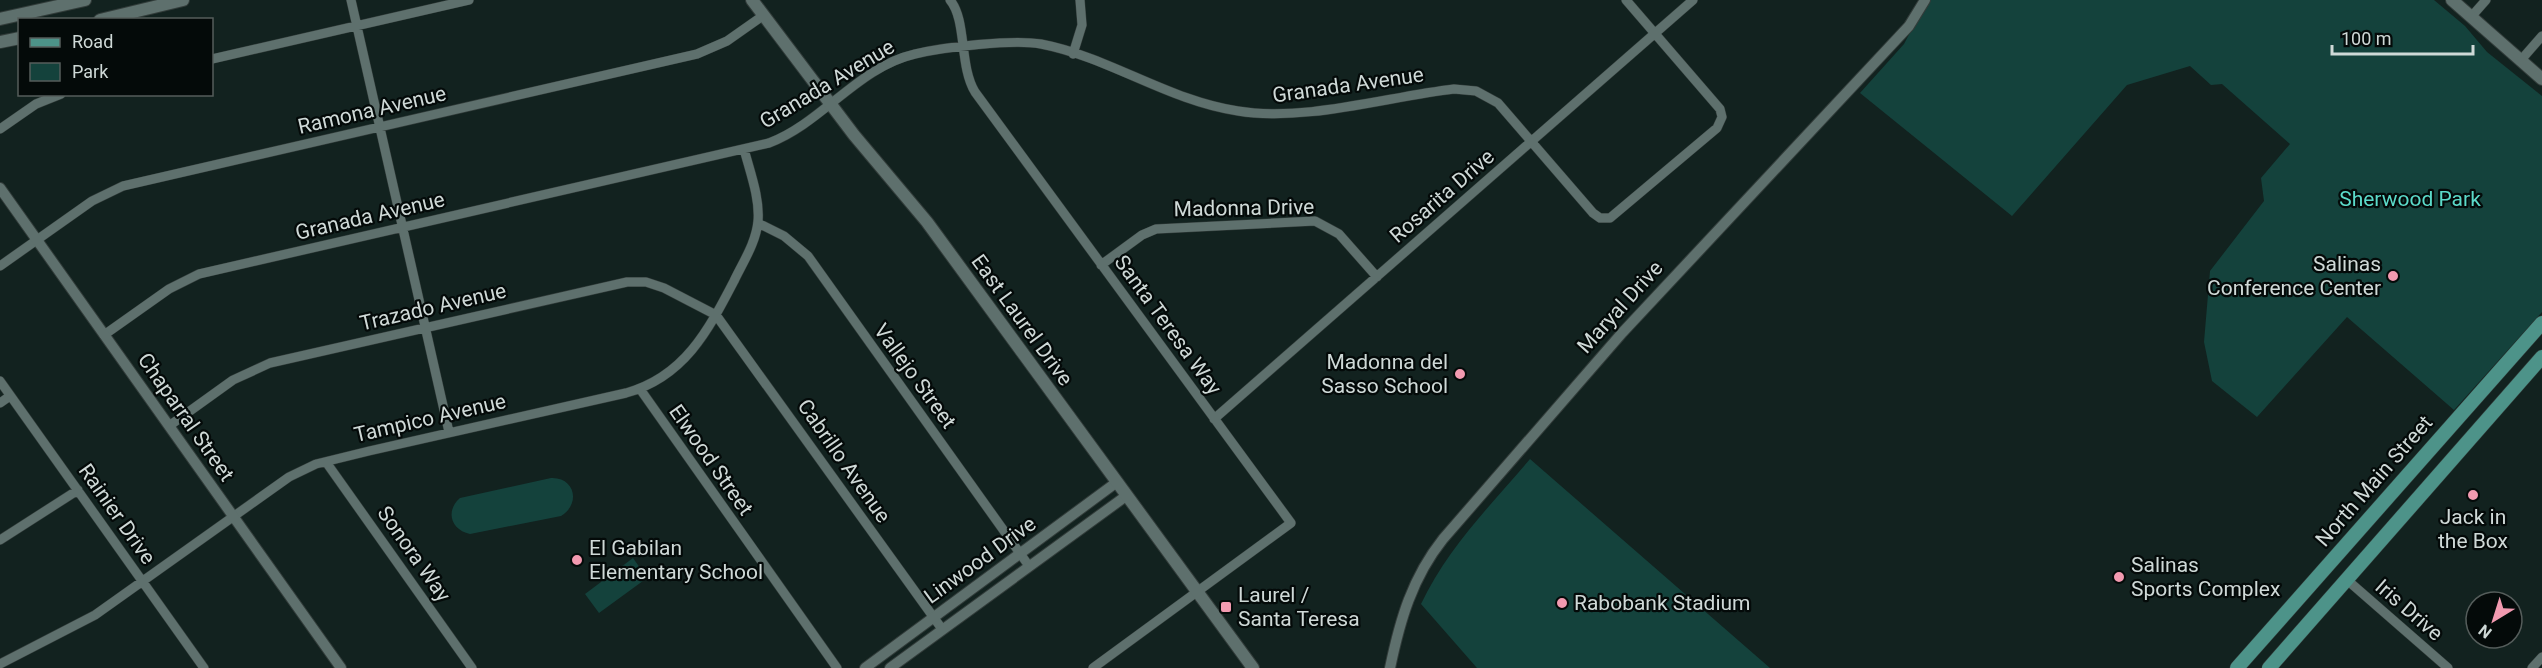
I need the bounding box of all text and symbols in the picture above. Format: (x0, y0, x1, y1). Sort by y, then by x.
legend (18, 18, 213, 96)
scale bar (2332, 18, 2473, 56)
text: 100 m (2341, 28, 2392, 49)
text: Road (72, 31, 113, 52)
street label: Granada Avenue (755, 34, 899, 134)
text: Park (72, 61, 109, 82)
street label: Granada Avenue (1271, 62, 1425, 108)
street label: Ramona Avenue (295, 81, 449, 139)
street label: Rosarita Drive (1385, 144, 1499, 248)
street label: Granada Avenue (293, 187, 447, 245)
park label: Sherwood Park (2339, 187, 2481, 211)
street label: Madonna Drive (1174, 195, 1314, 221)
street label: East Laurel Drive (966, 250, 1078, 390)
street label: Santa Teresa Way (1109, 251, 1227, 399)
place label: Salinas Conference Center (2207, 252, 2381, 300)
street label: Maryal Drive (1572, 256, 1668, 358)
marker: Salinas Conference Center (2386, 269, 2400, 283)
street label: Trazado Avenue (357, 278, 509, 336)
street label: Vallejo Street (869, 319, 961, 433)
street label: Chaparral Street (133, 348, 239, 486)
place label: Madonna del Sasso School (1321, 350, 1448, 398)
marker: Madonna del Sasso School (1453, 367, 1467, 381)
street label: Tampico Avenue (352, 389, 508, 447)
street label: Cabrillo Avenue (793, 395, 895, 527)
street label: Elwood Street (664, 400, 758, 520)
street label: North Main Street (2311, 411, 2437, 551)
street label: Rainier Drive (74, 459, 160, 569)
marker: Jack in the Box (2466, 488, 2480, 502)
street label: Sonora Way (372, 502, 456, 606)
place label: Jack in the Box (2438, 505, 2508, 553)
street label: Linwood Drive (920, 512, 1040, 608)
place label: El Gabilan Elementary School (589, 536, 763, 584)
marker: El Gabilan Elementary School (570, 553, 584, 567)
place label: Salinas Sports Complex (2131, 553, 2280, 601)
marker: Salinas Sports Complex (2112, 570, 2126, 584)
street label: Iris Drive (2370, 574, 2448, 646)
place label: Laurel / Santa Teresa (1238, 583, 1360, 631)
north arrow (2464, 590, 2524, 650)
place label: Rabobank Stadium (1574, 591, 1751, 615)
marker: Rabobank Stadium (1555, 596, 1569, 610)
marker: Laurel / Santa Teresa (1219, 600, 1233, 614)
text: N (2475, 620, 2495, 642)

